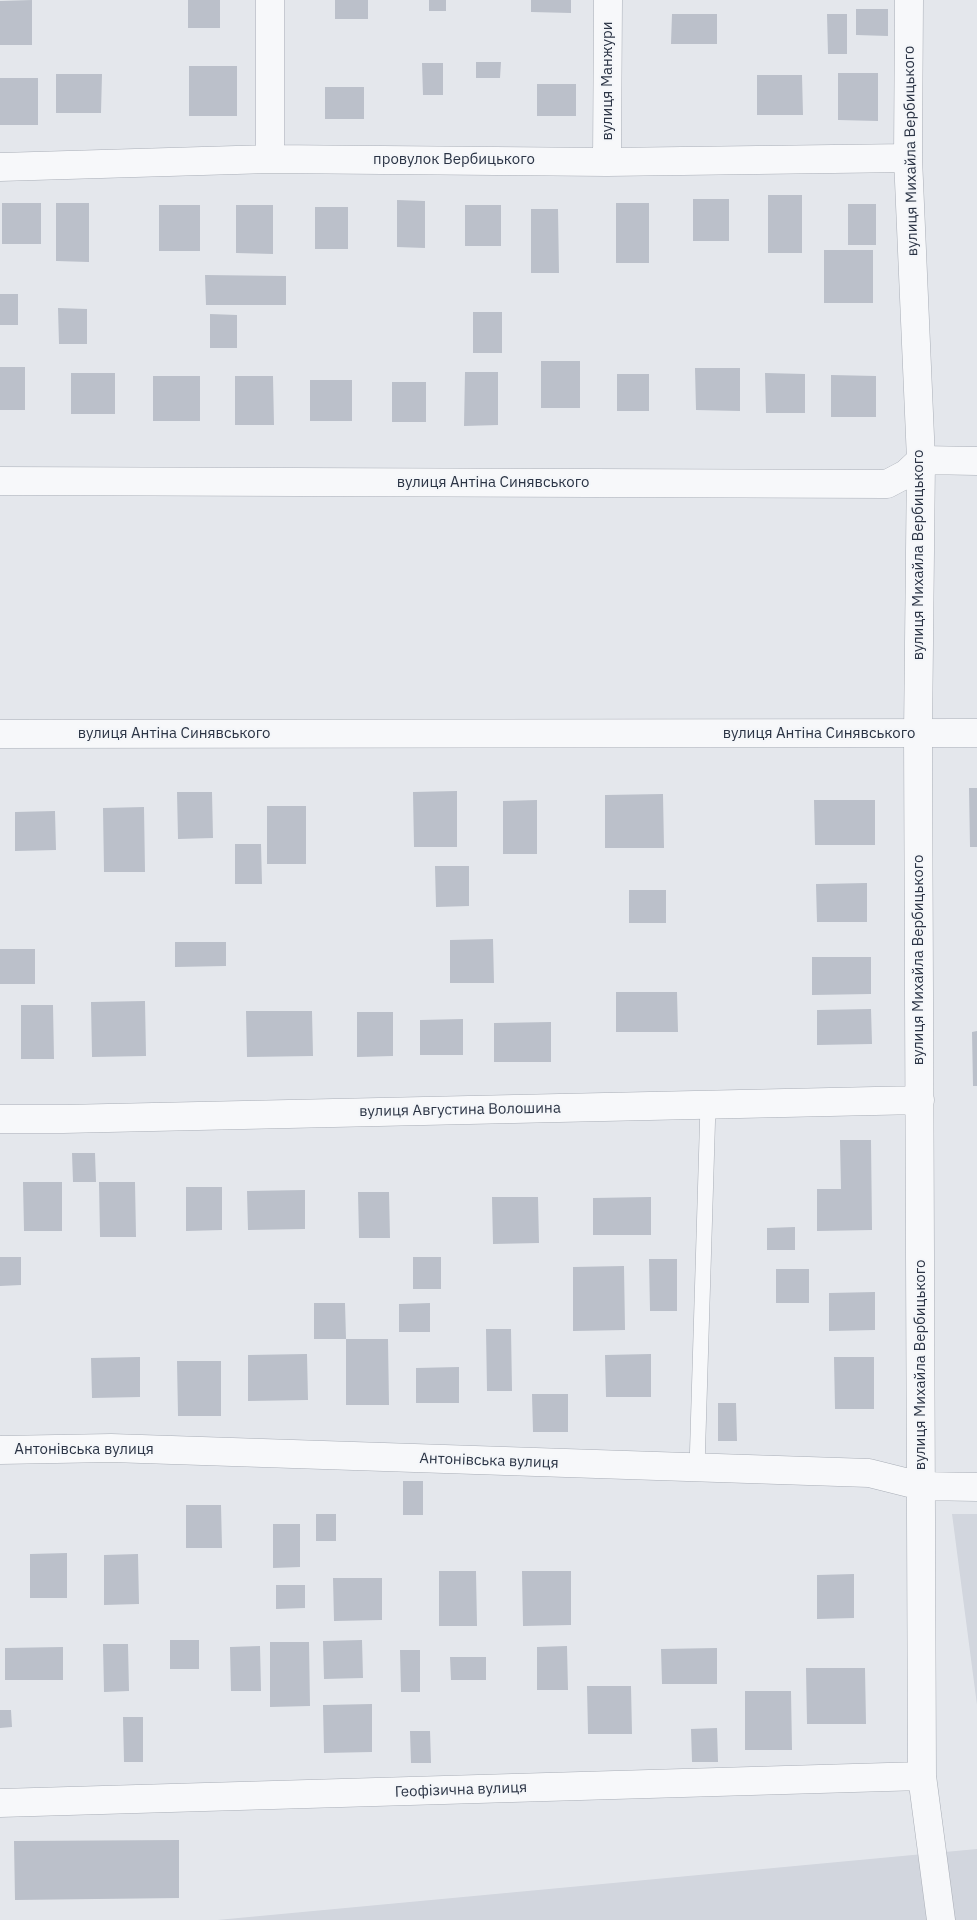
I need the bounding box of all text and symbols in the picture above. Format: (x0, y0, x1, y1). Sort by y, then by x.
street label: вулиця Манжури (599, 22, 617, 140)
street label: вулиця Михайла Вербицького (900, 46, 922, 256)
street label: провулок Вербицького (373, 151, 535, 169)
street label: вулиця Михайла Вербицького (910, 450, 928, 660)
street label: вулиця Антіна Синявського (397, 474, 589, 492)
street label: вулиця Антіна Синявського (78, 725, 270, 743)
street label: вулиця Антіна Синявського (723, 725, 915, 743)
street label: вулиця Михайла Вербицького (910, 855, 928, 1065)
street label: вулиця Августина Волошина (359, 1099, 561, 1121)
street label: вулиця Михайла Вербицького (912, 1260, 930, 1470)
street label: Антонівська вулиця (14, 1441, 154, 1459)
street label: Антонівська вулиця (419, 1450, 559, 1472)
street label: Геофізична вулиця (395, 1779, 527, 1801)

